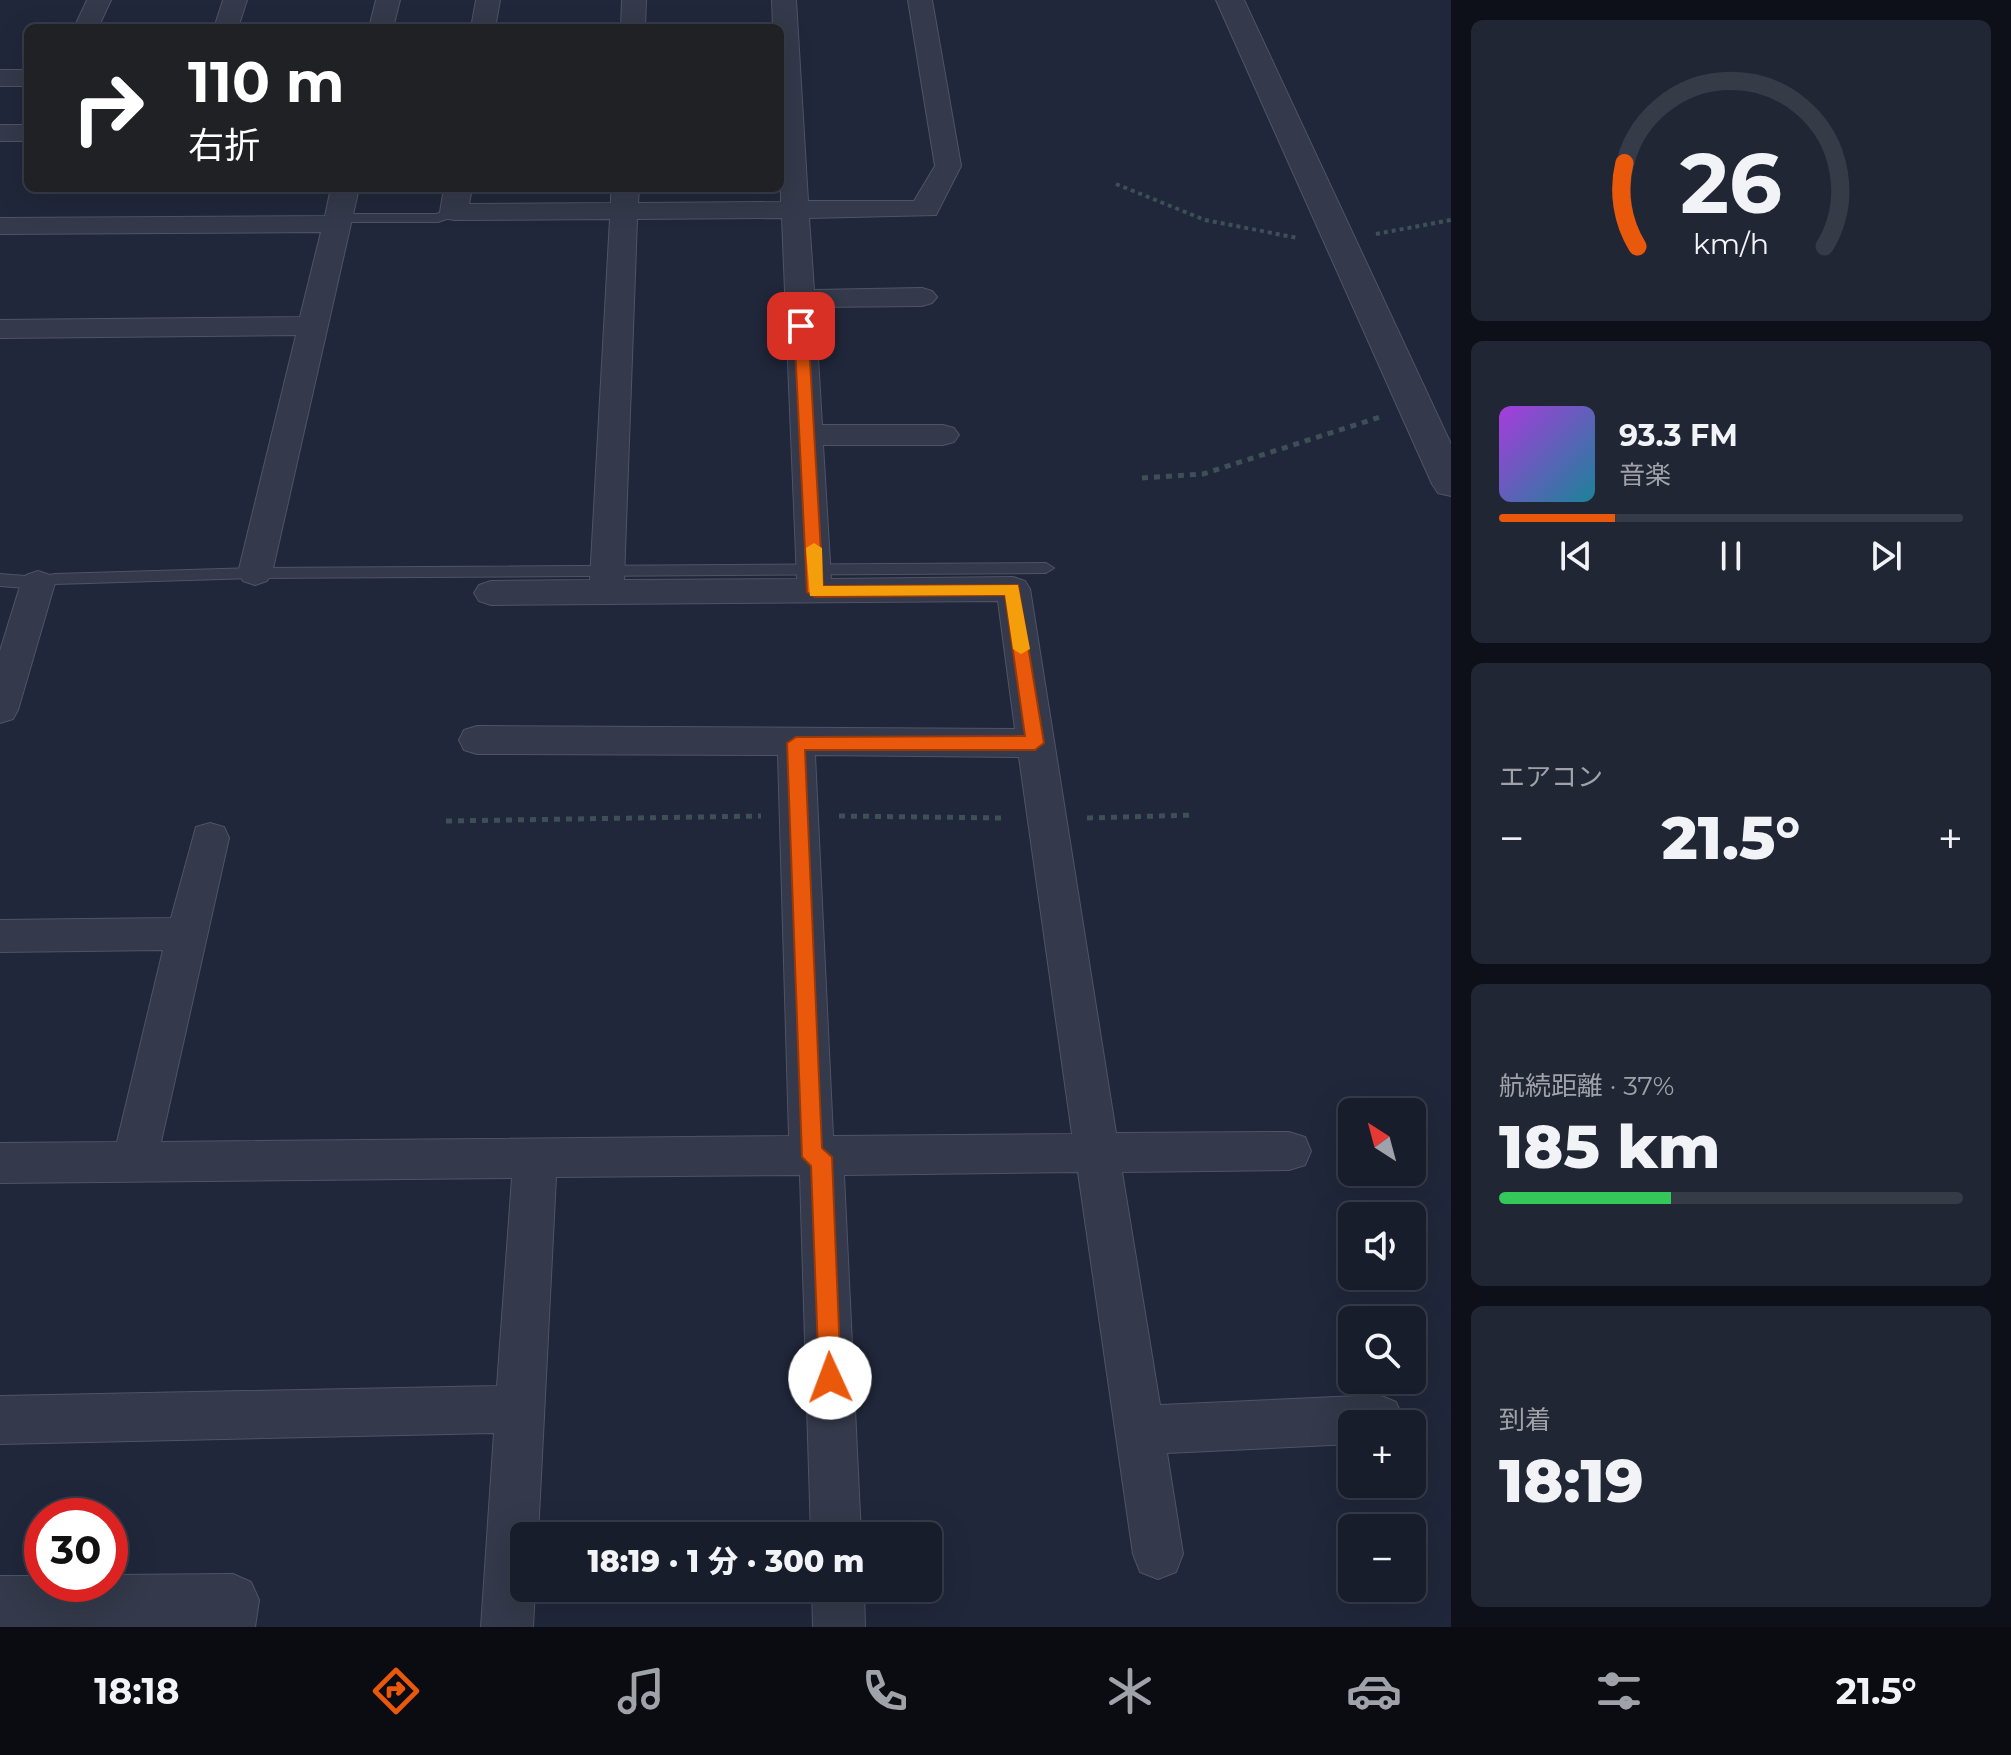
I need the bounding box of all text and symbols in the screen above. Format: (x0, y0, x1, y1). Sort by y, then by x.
text: 110 m (188, 48, 345, 116)
icon: right (56, 56, 160, 160)
text: 右折 (188, 123, 260, 167)
text: 26 (1680, 131, 1782, 233)
text: km/h (1693, 226, 1769, 261)
pin (767, 292, 835, 360)
icon: arrive (779, 304, 823, 348)
text: 93.3 FM (1619, 417, 1738, 454)
text: 音楽 (1619, 459, 1671, 491)
icon: previous (1554, 534, 1598, 578)
icon: pause (1709, 534, 1753, 578)
icon: next (1864, 534, 1908, 578)
text: エアコン (1499, 761, 1603, 793)
text: 21.5° (1662, 801, 1800, 874)
text: − (1499, 811, 1524, 865)
text: + (1938, 811, 1963, 865)
text: 航続距離 · 37% (1499, 1070, 1674, 1102)
north arrow (1338, 1098, 1426, 1186)
map controls (1338, 1098, 1426, 1602)
text: 185 km (1499, 1110, 1721, 1183)
button: sound (1338, 1202, 1426, 1290)
button: search (1338, 1306, 1426, 1394)
position arrow (788, 1336, 872, 1420)
text: 到着 (1499, 1404, 1551, 1436)
button: + (1338, 1410, 1426, 1498)
text: 18:19 (1499, 1444, 1644, 1517)
speed limit sign: 30 (24, 1498, 128, 1602)
button: − (1338, 1514, 1426, 1602)
text: 18:19 · 1 分 · 300 m (588, 1543, 864, 1580)
icon: directions (368, 1663, 424, 1719)
icon: music (613, 1663, 669, 1719)
icon: phone (857, 1663, 913, 1719)
icon: climate (1102, 1663, 1158, 1719)
icon: car (1346, 1663, 1402, 1719)
icon: filters (1591, 1663, 1647, 1719)
text: 18:18 (94, 1669, 179, 1713)
text: 21.5° (1836, 1669, 1917, 1713)

